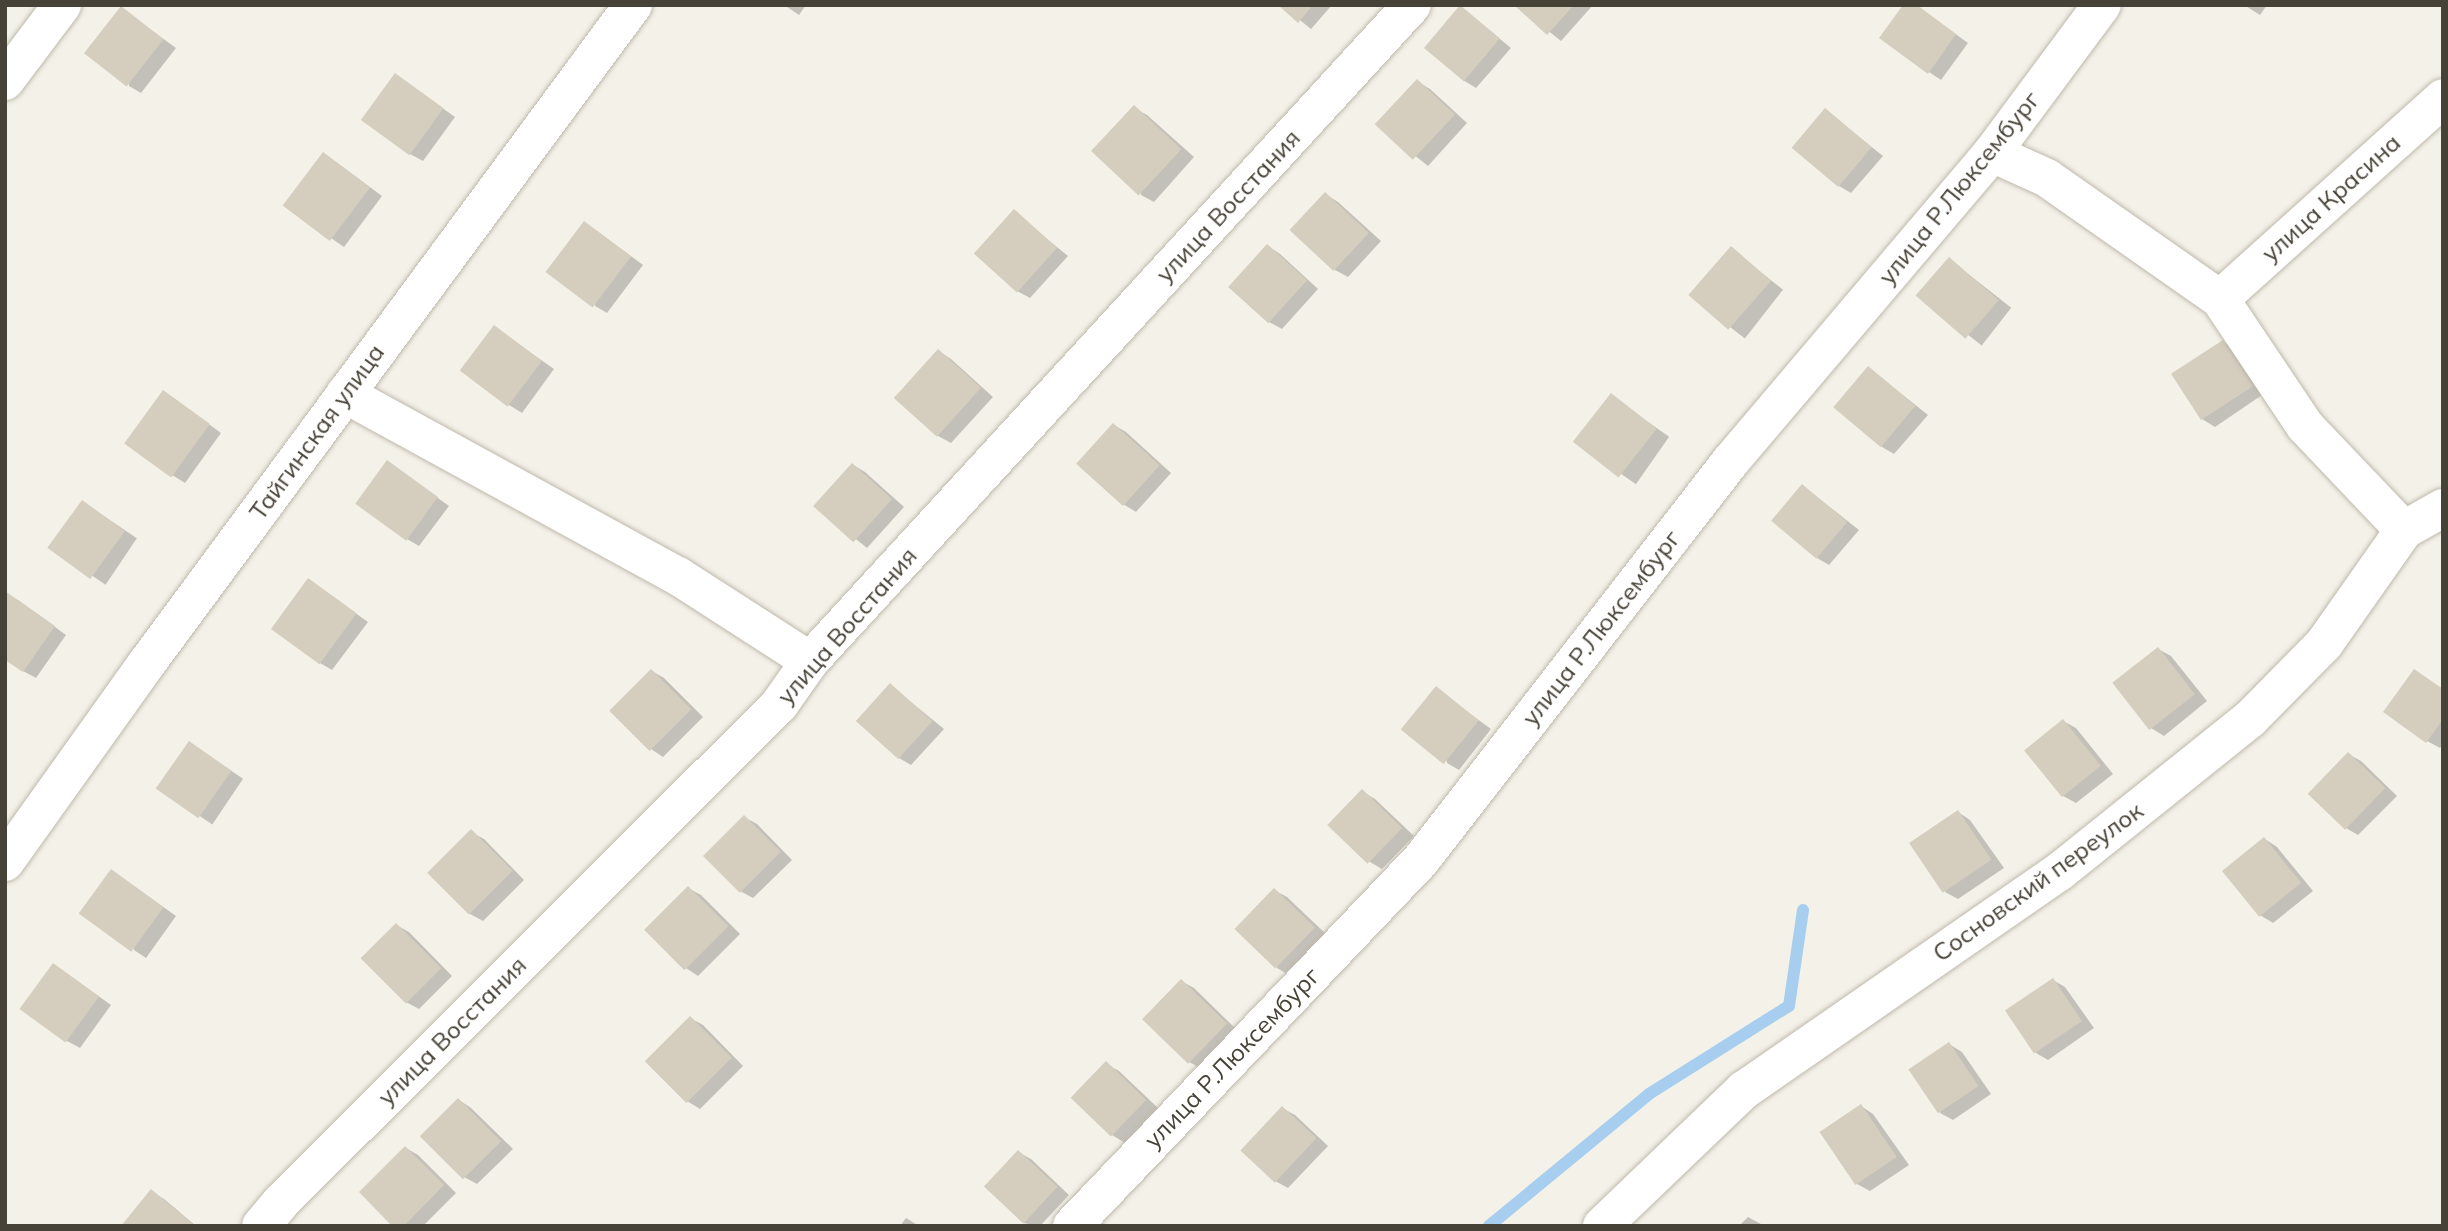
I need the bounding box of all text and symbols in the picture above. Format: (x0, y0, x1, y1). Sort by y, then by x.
street label: улица Р.Люксембург (1872, 86, 2046, 290)
street label: улица Восстания (1150, 124, 1306, 288)
street label: улица Красина (2256, 128, 2406, 268)
street label: Тайгинская улица (244, 339, 390, 525)
street label: улица Р.Люксембург (1516, 525, 1686, 731)
street label: улица Восстания (771, 542, 923, 710)
street label: Сосновский переулок (1927, 796, 2149, 968)
street label: улица Восстания (372, 951, 532, 1111)
street label: улица Р.Люксембург (1138, 962, 1326, 1154)

